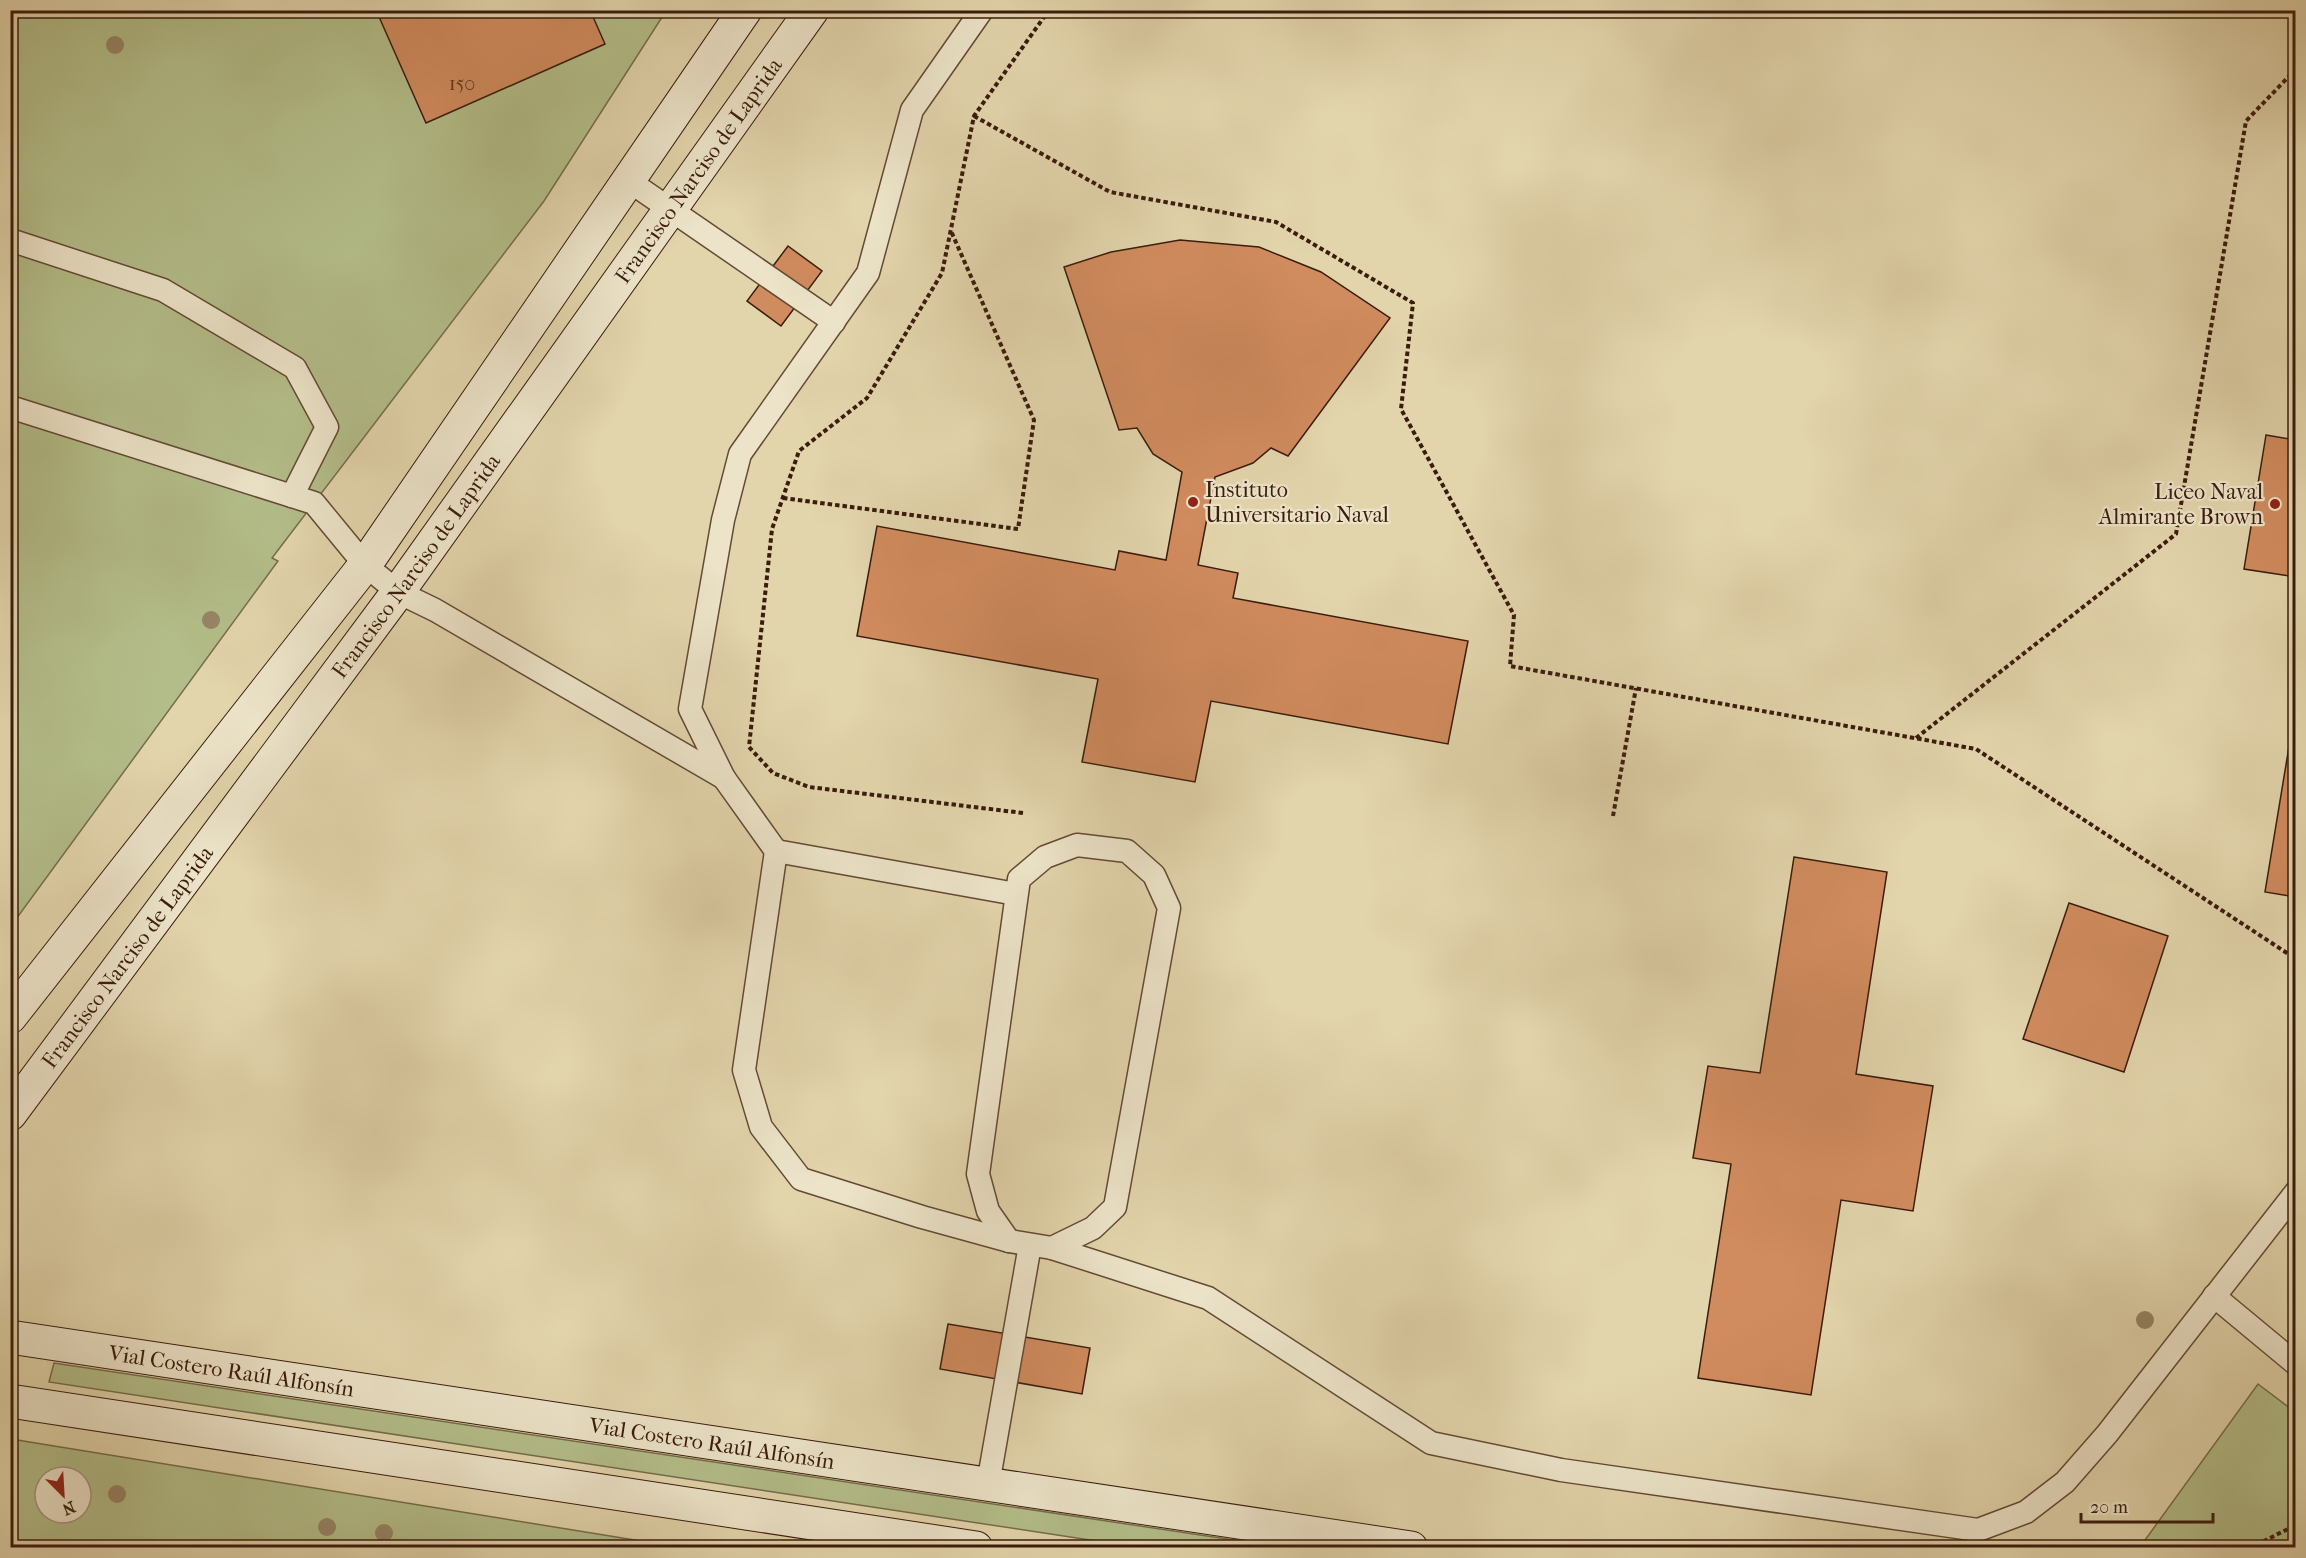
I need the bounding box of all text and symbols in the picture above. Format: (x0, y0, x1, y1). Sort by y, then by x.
street label: Francisco Narciso de Laprida (610, 52, 788, 289)
house number: 150 (449, 72, 475, 95)
street label: Francisco Narciso de Laprida (326, 448, 507, 684)
place label: Instituto Universitario Naval (1205, 477, 1389, 528)
place label: Liceo Naval Almirante Brown (2098, 479, 2263, 530)
marker: Instituto Universitario Naval (1186, 495, 1200, 509)
marker: Liceo Naval Almirante Brown (2268, 497, 2282, 511)
street label: Francisco Narciso de Laprida (37, 840, 219, 1074)
street label: Vial Costero Raúl Alfonsín (106, 1340, 356, 1403)
street label: Vial Costero Raúl Alfonsín (586, 1412, 837, 1475)
north arrow (33, 1465, 93, 1525)
scale bar (2081, 1486, 2213, 1524)
text: N (59, 1497, 78, 1520)
text: 20 m (2090, 1497, 2128, 1518)

